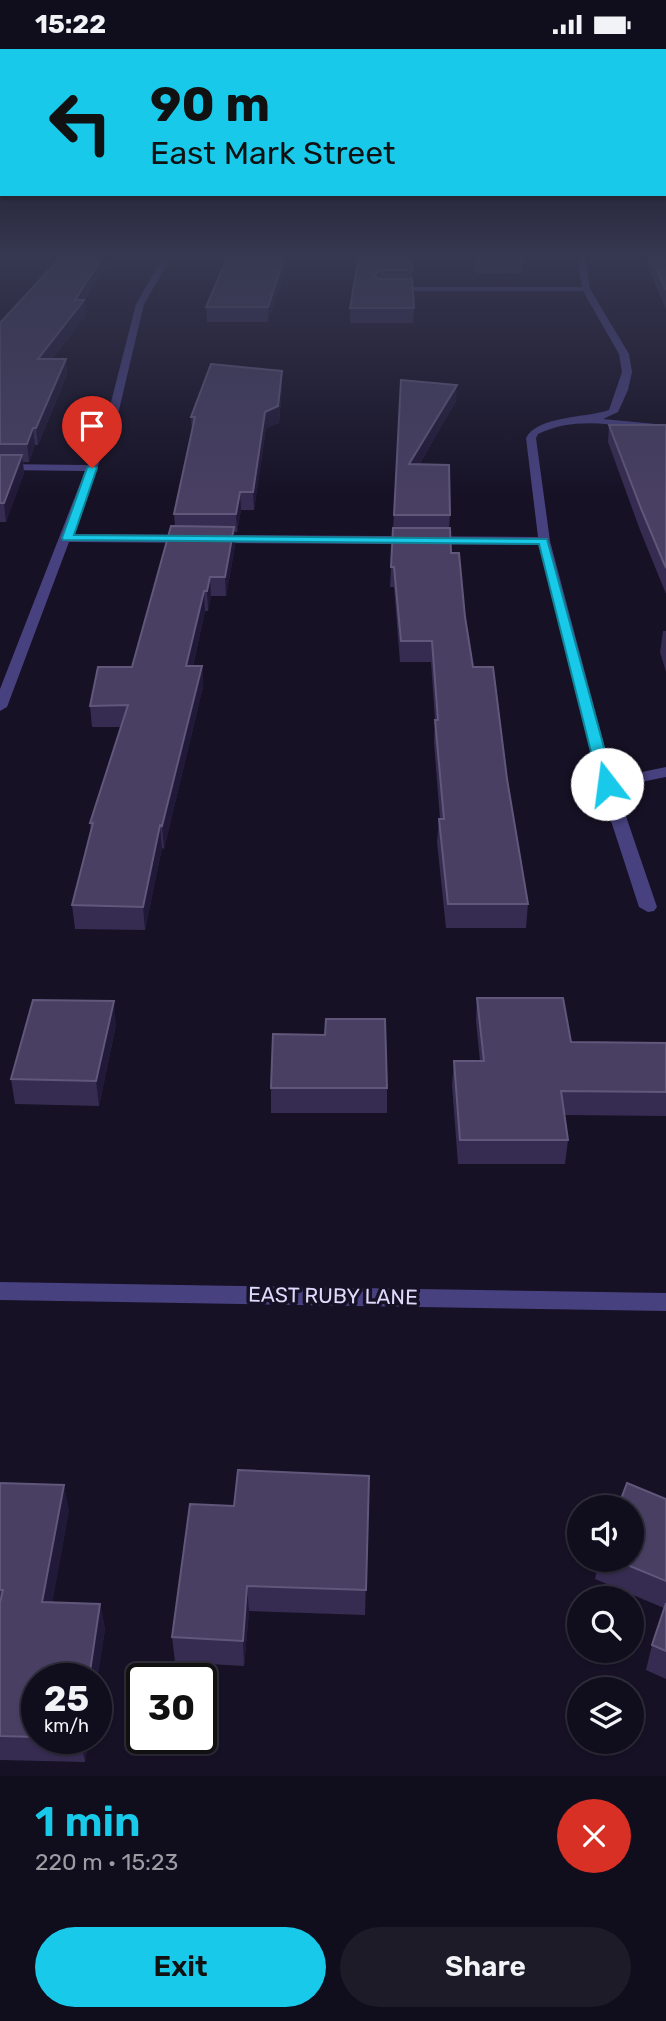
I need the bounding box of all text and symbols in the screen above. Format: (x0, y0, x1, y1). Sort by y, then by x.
text: 15:22 (35, 9, 106, 40)
text: 90 m (150, 75, 270, 133)
icon: left (35, 77, 126, 168)
text: East Mark Street (150, 134, 396, 172)
pin (62, 396, 122, 468)
icon: arrive (73, 407, 111, 445)
position arrow (570, 747, 644, 821)
street label: EAST RUBY LANE (248, 1282, 418, 1309)
map controls (567, 1495, 644, 1754)
button: sound (567, 1495, 644, 1572)
button: search (567, 1586, 644, 1663)
speed limit sign: 30 (126, 1663, 217, 1754)
button: layers (567, 1677, 644, 1754)
text: 25 (44, 1678, 89, 1720)
text: km/h (44, 1715, 89, 1737)
text: 1 min (35, 1797, 141, 1847)
button: close (557, 1799, 631, 1873)
text: 220 m · 15:23 (35, 1848, 178, 1876)
button: Exit (35, 1927, 326, 2007)
button: Share (340, 1927, 631, 2007)

